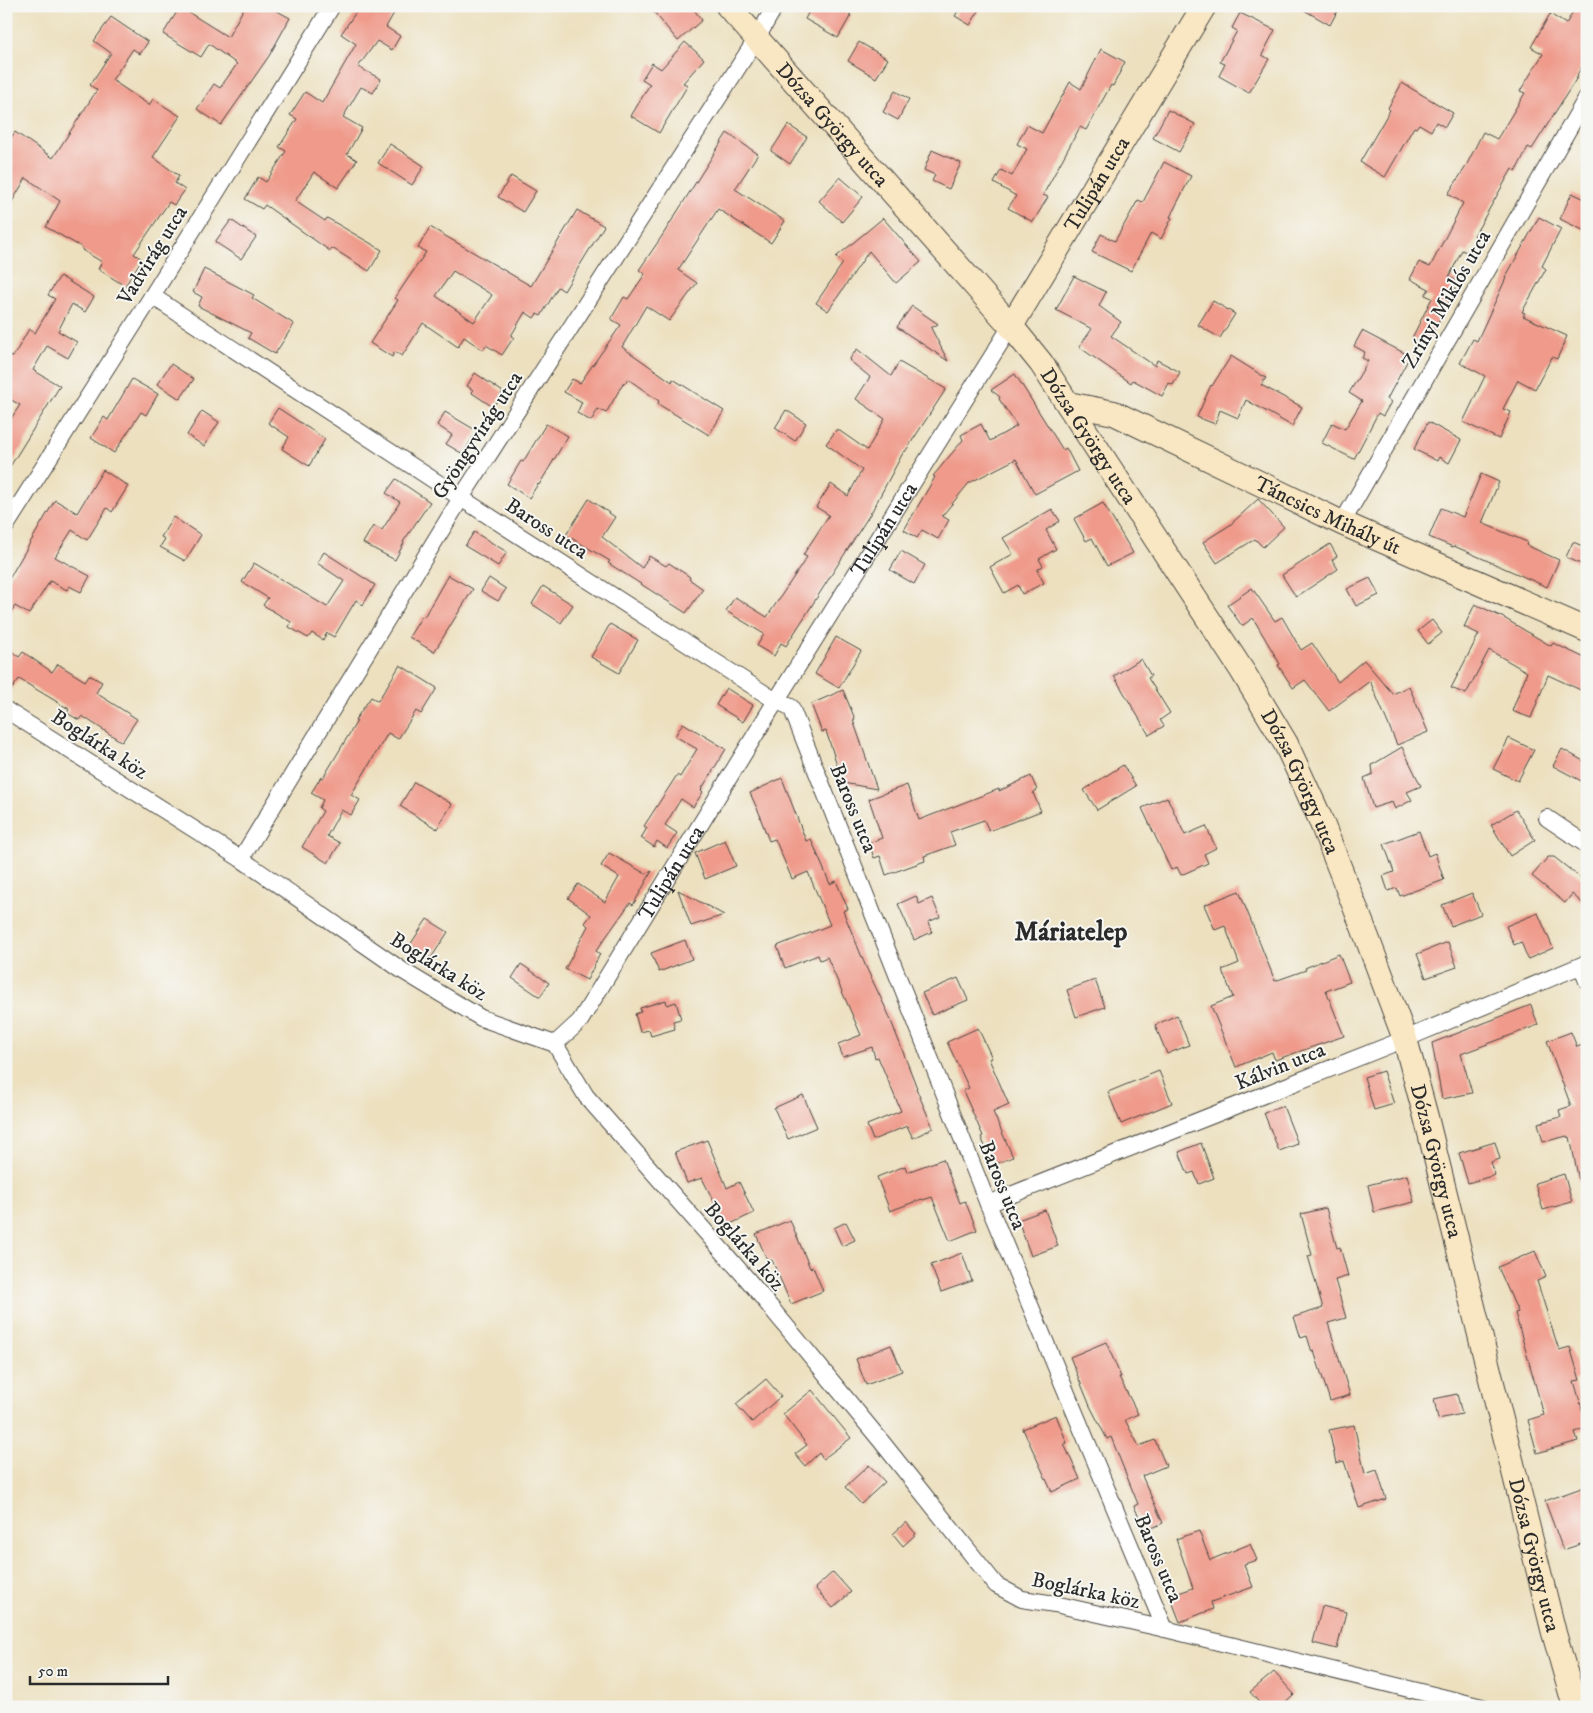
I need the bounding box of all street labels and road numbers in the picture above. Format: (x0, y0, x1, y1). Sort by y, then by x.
street label: Dózsa György utca (770, 57, 894, 193)
street label: Tulipán utca (1059, 132, 1136, 237)
street label: Vadvirág utca (112, 201, 194, 311)
street label: Zrínyi Miklós utca (1397, 226, 1497, 373)
street label: Dózsa György utca (1034, 363, 1142, 510)
street label: Gyöngyvirág utca (427, 367, 529, 504)
street label: Táncsics Mihály út (1250, 471, 1405, 561)
street label: Tulipán utca (845, 478, 924, 582)
street label: Baross utca (500, 492, 593, 565)
street label: Boglárka köz (46, 704, 153, 786)
street label: Dózsa György utca (1254, 705, 1345, 858)
street label: Baross utca (823, 760, 883, 857)
street label: Tulipán utca (633, 821, 711, 925)
street label: Boglárka köz (385, 927, 492, 1007)
street label: Kálvin utca (1232, 1037, 1329, 1097)
street label: Dózsa György utca (1404, 1081, 1468, 1241)
street label: Baross utca (972, 1137, 1032, 1234)
street label: Boglárka köz (698, 1197, 790, 1297)
street label: Dózsa György utca (1502, 1475, 1565, 1635)
street label: Baross utca (1128, 1510, 1188, 1607)
street label: Boglárka köz (1029, 1567, 1142, 1615)

